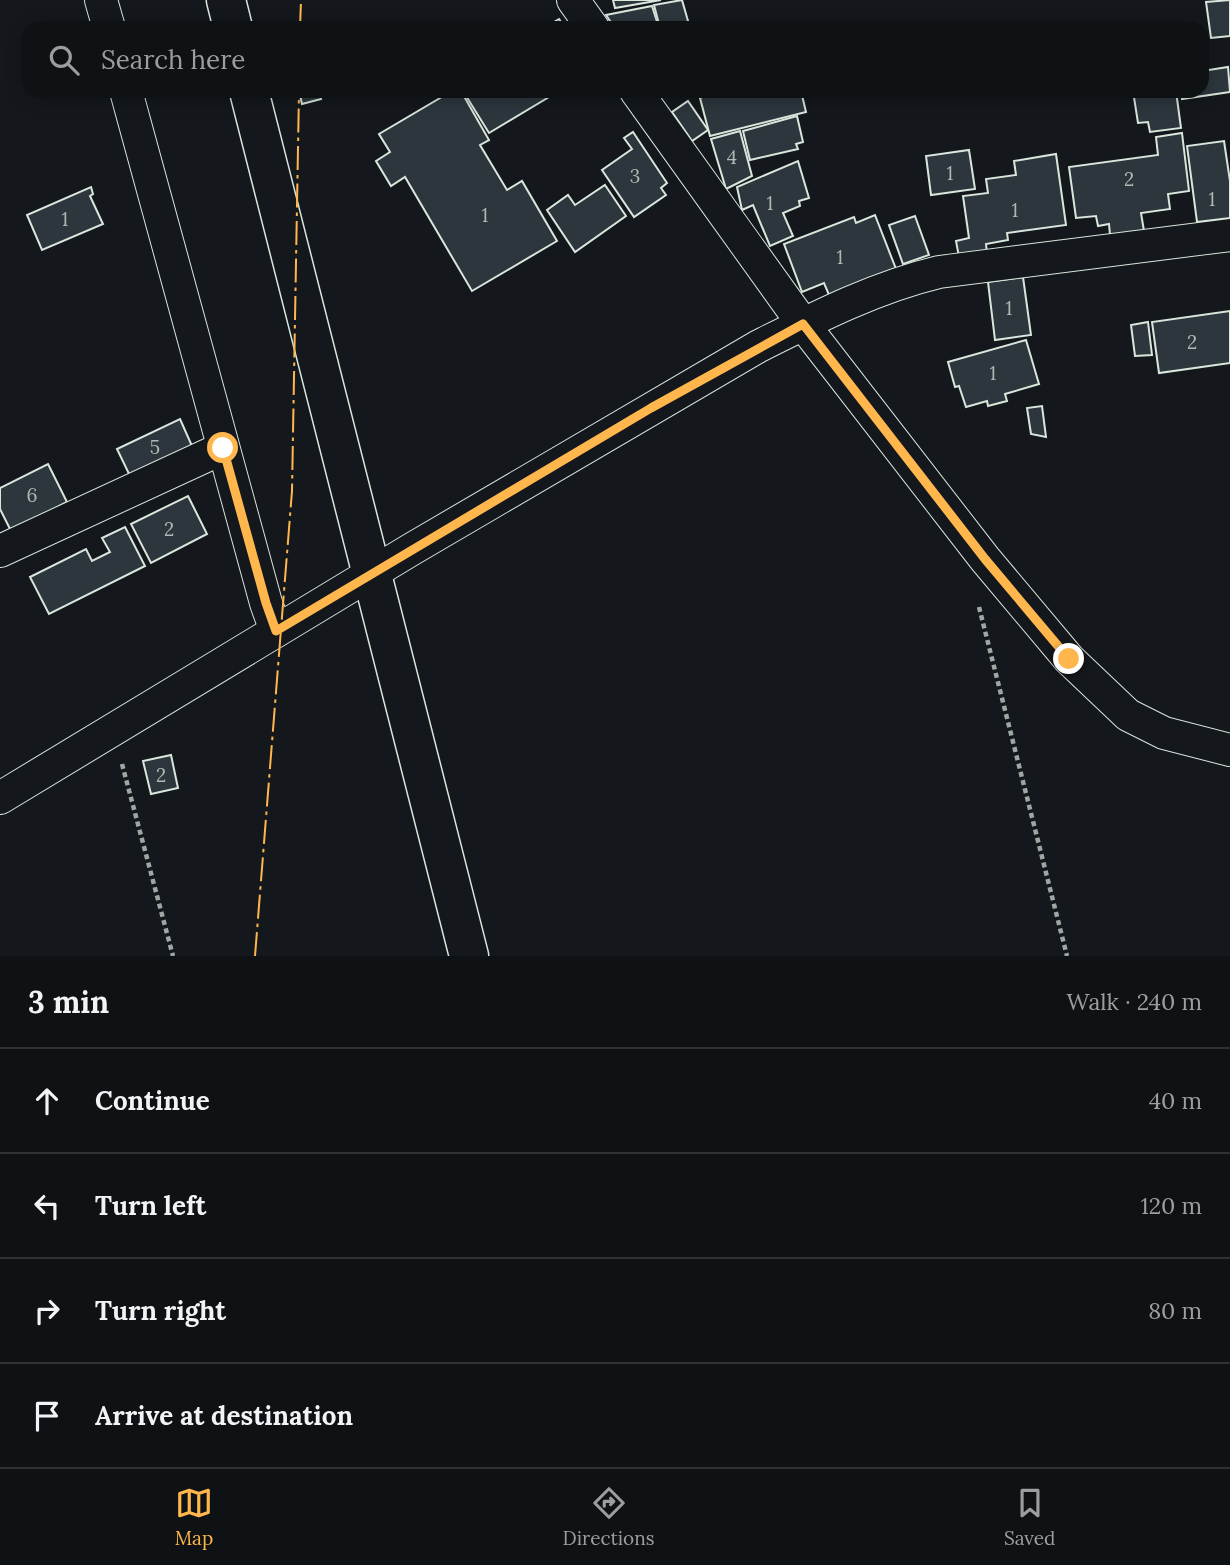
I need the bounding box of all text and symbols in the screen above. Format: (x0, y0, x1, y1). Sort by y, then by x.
search box (21, 21, 1209, 98)
icon: search (45, 41, 83, 79)
text: Search here (101, 43, 245, 76)
house number: 4 (727, 145, 737, 169)
house number: 1 (947, 161, 954, 185)
house number: 3 (630, 164, 640, 188)
house number: 2 (1124, 167, 1134, 191)
house number: 1 (1209, 187, 1216, 211)
house number: 1 (767, 191, 774, 215)
house number: 1 (1012, 198, 1019, 222)
house number: 1 (482, 203, 489, 227)
house number: 1 (62, 207, 69, 231)
house number: 1 (837, 245, 844, 269)
house number: 1 (1006, 296, 1013, 320)
house number: 2 (1187, 330, 1197, 354)
house number: 1 (990, 361, 997, 385)
route start (207, 432, 238, 463)
house number: 5 (150, 435, 160, 459)
house number: 6 (27, 483, 38, 507)
house number: 2 (164, 517, 174, 541)
route end (1053, 643, 1084, 674)
house number: 2 (156, 763, 166, 787)
text: 3 min (28, 983, 109, 1021)
text: Walk · 240 m (1066, 987, 1202, 1016)
icon: ahead (28, 1082, 66, 1120)
text: Continue (95, 1084, 210, 1117)
text: 40 m (1149, 1086, 1202, 1115)
icon: left (28, 1187, 66, 1225)
text: Turn left (95, 1189, 206, 1222)
text: 120 m (1140, 1191, 1202, 1220)
icon: right (28, 1292, 66, 1330)
text: Turn right (95, 1294, 226, 1327)
text: 80 m (1148, 1296, 1202, 1325)
icon: arrive (28, 1397, 66, 1435)
text: Arrive at destination (95, 1399, 353, 1432)
tab: Map (175, 1484, 213, 1550)
tab: Directions (563, 1484, 655, 1550)
tab: Saved (1004, 1484, 1055, 1550)

